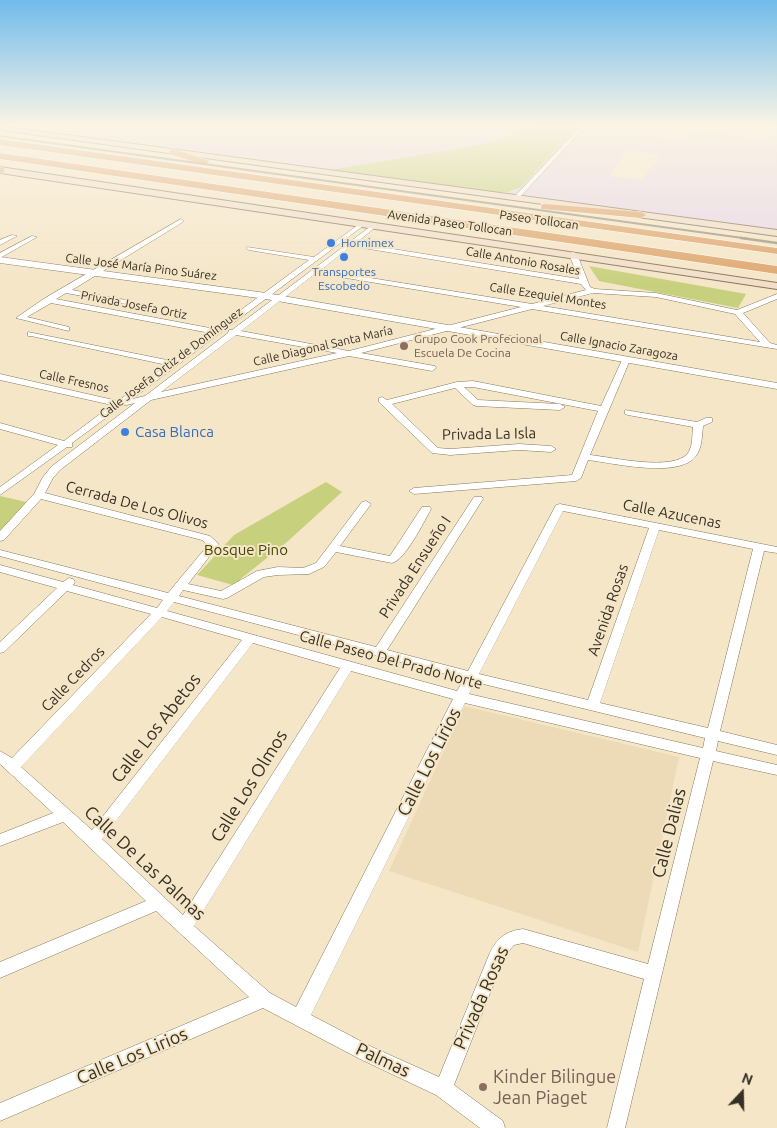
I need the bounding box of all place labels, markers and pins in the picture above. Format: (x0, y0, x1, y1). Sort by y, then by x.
place label: Hornimex (341, 236, 394, 250)
marker: Hornimex (325, 237, 337, 249)
marker: Transportes Escobedo (338, 251, 350, 263)
place label: Transportes Escobedo (312, 265, 376, 293)
place label: Grupo Cook Profecional Escuela De Cocina (414, 332, 542, 360)
marker: Grupo Cook Profecional Escuela De Cocina (398, 340, 410, 352)
place label: Casa Blanca (135, 423, 214, 441)
marker: Casa Blanca (119, 426, 131, 438)
place label: Kinder Bilingue Jean Piaget (493, 1066, 616, 1108)
marker: Kinder Bilingue Jean Piaget (477, 1081, 489, 1093)

